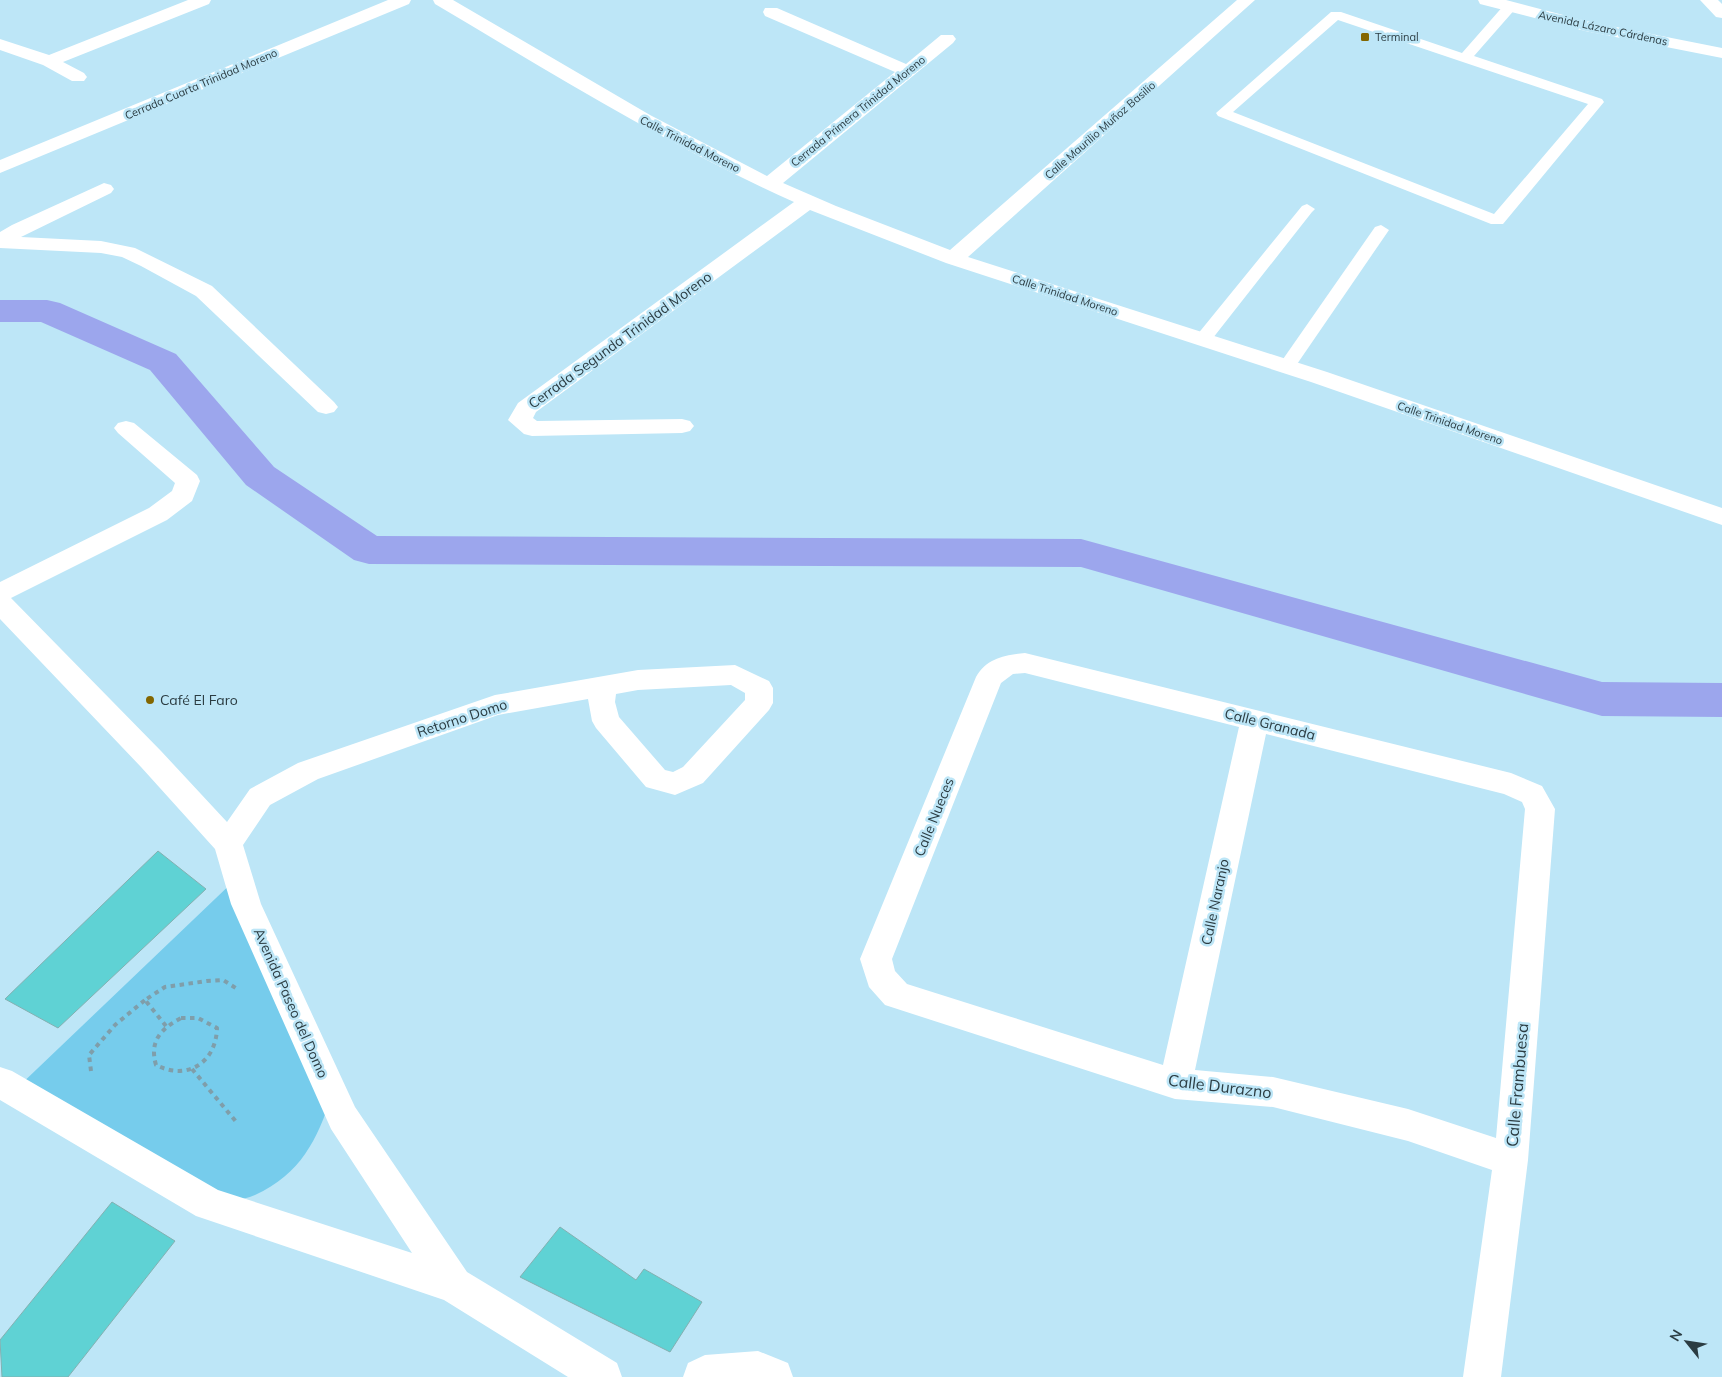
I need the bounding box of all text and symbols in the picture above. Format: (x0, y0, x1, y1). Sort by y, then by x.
street label: Avenida Lázaro Cárdenas (1537, 7, 1669, 49)
place label: Terminal (1375, 30, 1419, 44)
marker: Terminal (1359, 31, 1371, 43)
street label: Cerrada Cuarta Trinidad Moreno (123, 45, 279, 123)
street label: Cerrada Primera Trinidad Moreno (788, 52, 928, 170)
street label: Calle Maurilio Muñoz Basilio (1042, 78, 1158, 182)
street label: Calle Trinidad Moreno (638, 113, 742, 175)
street label: Cerrada Segunda Trinidad Moreno (525, 267, 715, 413)
street label: Calle Trinidad Moreno (1010, 271, 1120, 319)
street label: Calle Trinidad Moreno (1395, 398, 1505, 448)
place label: Café El Faro (160, 691, 238, 709)
marker: Café El Faro (144, 694, 156, 706)
street label: Retorno Domo (415, 695, 509, 741)
street label: Calle Granada (1223, 704, 1317, 744)
street label: Calle Nueces (910, 775, 958, 859)
street label: Calle Naranjo (1197, 857, 1233, 947)
street label: Avenida Paseo del Domo (250, 925, 332, 1081)
street label: Calle Frambuesa (1502, 1022, 1532, 1148)
street label: Calle Durazno (1167, 1070, 1273, 1102)
north arrow (1662, 1317, 1712, 1367)
text: N (1665, 1326, 1686, 1345)

